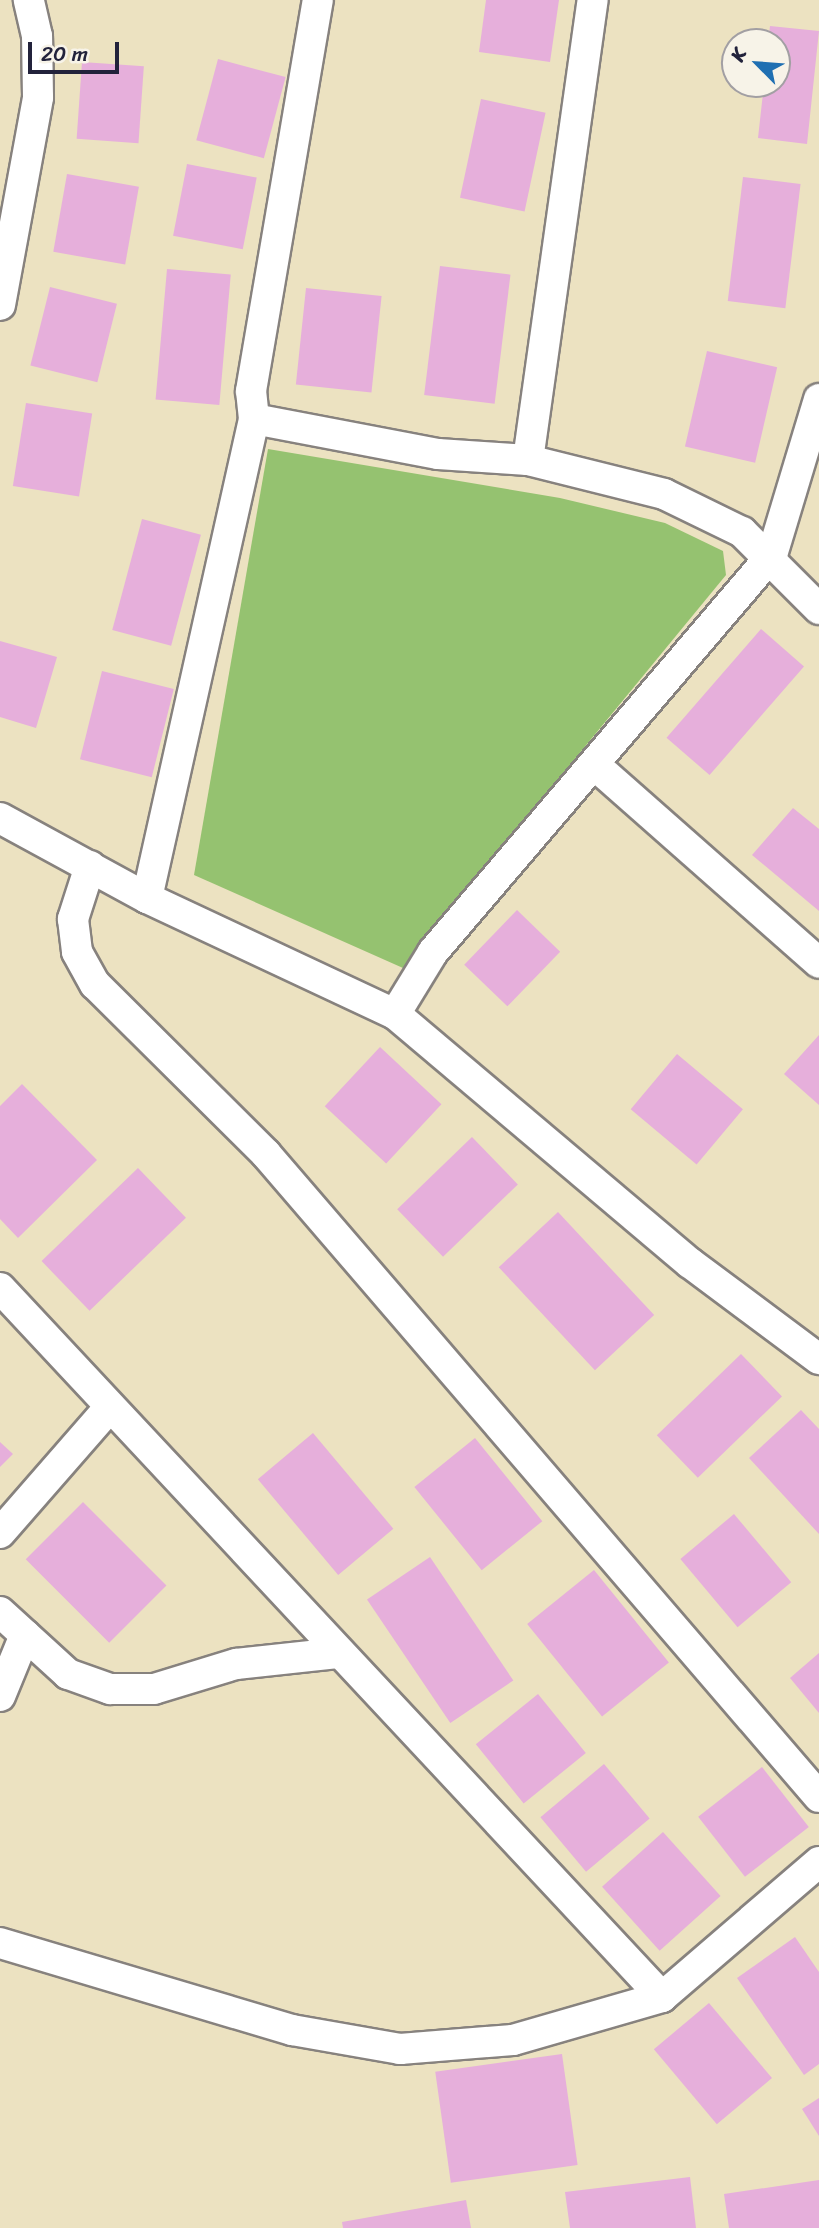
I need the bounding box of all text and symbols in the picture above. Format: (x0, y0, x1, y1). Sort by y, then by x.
scale bar (32, 28, 122, 72)
north arrow (721, 28, 791, 98)
text: 20 m (41, 35, 88, 73)
text: K (721, 43, 756, 67)

